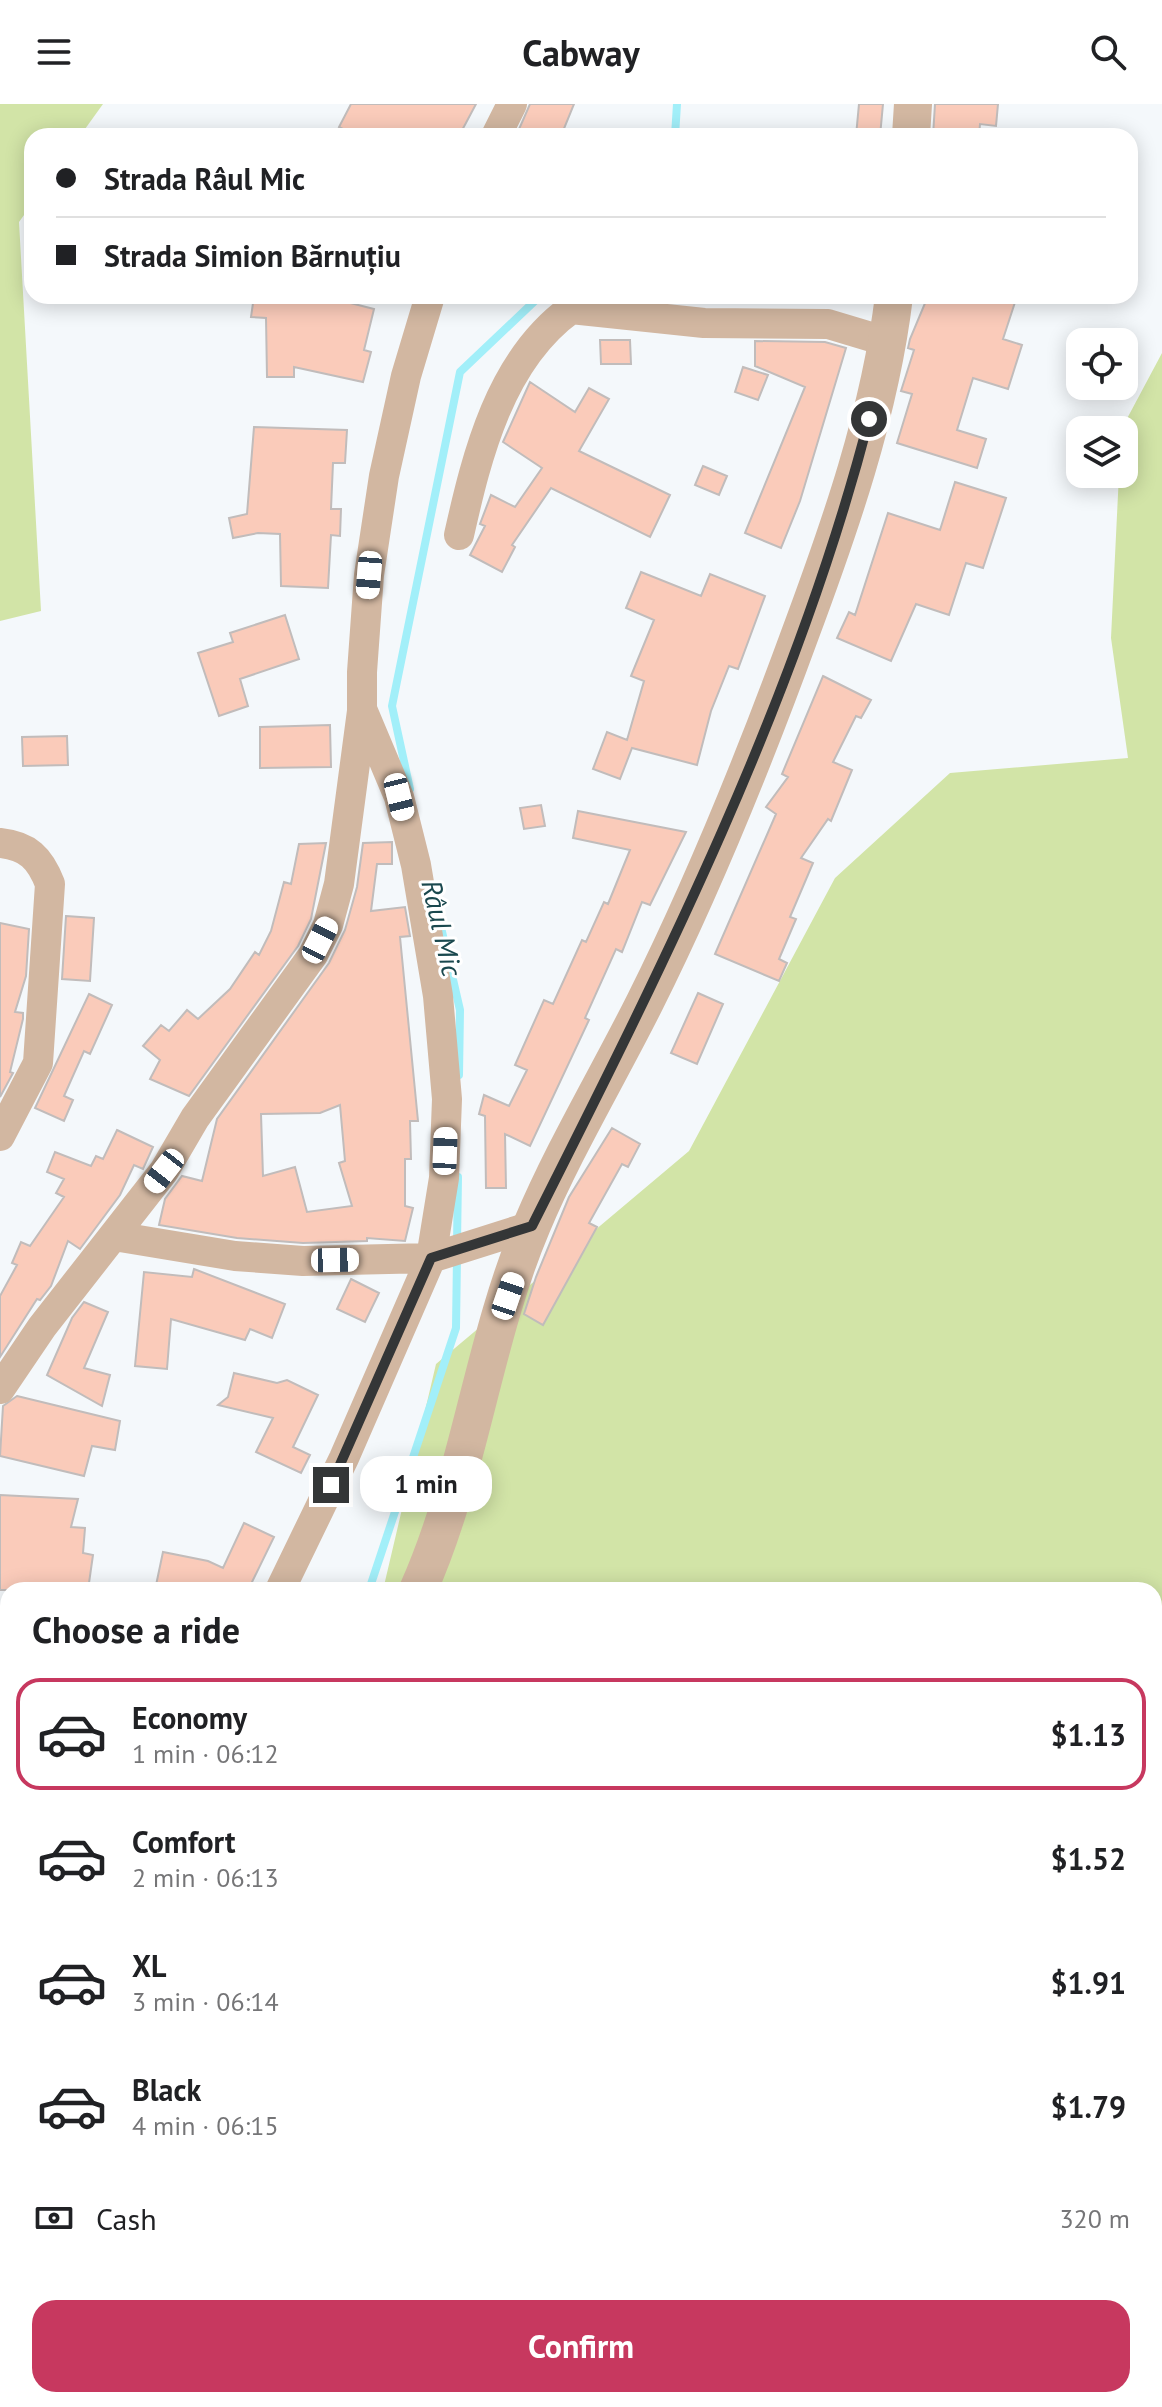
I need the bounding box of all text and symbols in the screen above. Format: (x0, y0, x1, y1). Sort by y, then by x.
text: Cabway (522, 29, 640, 76)
icon: menu (32, 30, 76, 74)
icon: search (1086, 30, 1130, 74)
text: Strada Râul Mic (104, 159, 305, 198)
text: Strada Simion Bărnuțiu (104, 236, 401, 275)
map controls (1066, 328, 1138, 488)
button: locate (1066, 328, 1138, 400)
route start (851, 401, 887, 437)
button: layers (1066, 416, 1138, 488)
car (355, 550, 383, 600)
car (382, 771, 416, 823)
water label: Râul Mic (413, 876, 472, 981)
car (298, 913, 342, 967)
car (432, 1127, 458, 1175)
car (140, 1145, 188, 1197)
car (311, 1248, 359, 1272)
car (489, 1269, 527, 1323)
callout: 1 min (359, 1457, 491, 1513)
route end (313, 1467, 349, 1503)
text: 1 min (394, 1467, 458, 1500)
text: Choose a ride (32, 1606, 240, 1653)
icon: car (36, 1698, 108, 1770)
text: Economy (132, 1698, 247, 1737)
text: $1.13 (1051, 1715, 1126, 1754)
text: 1 min · 06:12 (132, 1737, 279, 1770)
icon: car (36, 1822, 108, 1894)
text: Comfort (132, 1822, 235, 1861)
text: $1.52 (1051, 1839, 1126, 1878)
text: 2 min · 06:13 (132, 1861, 279, 1894)
icon: car (36, 1946, 108, 2018)
text: XL (132, 1946, 166, 1985)
text: $1.91 (1051, 1963, 1126, 2002)
text: 3 min · 06:14 (132, 1985, 279, 2018)
icon: car (36, 2070, 108, 2142)
text: Black (132, 2070, 201, 2109)
text: $1.79 (1051, 2087, 1126, 2126)
text: 4 min · 06:15 (132, 2109, 279, 2142)
icon: cash (32, 2196, 76, 2240)
text: Cash (96, 2199, 157, 2238)
text: 320 m (1059, 2202, 1130, 2235)
button: Confirm (32, 2300, 1130, 2392)

